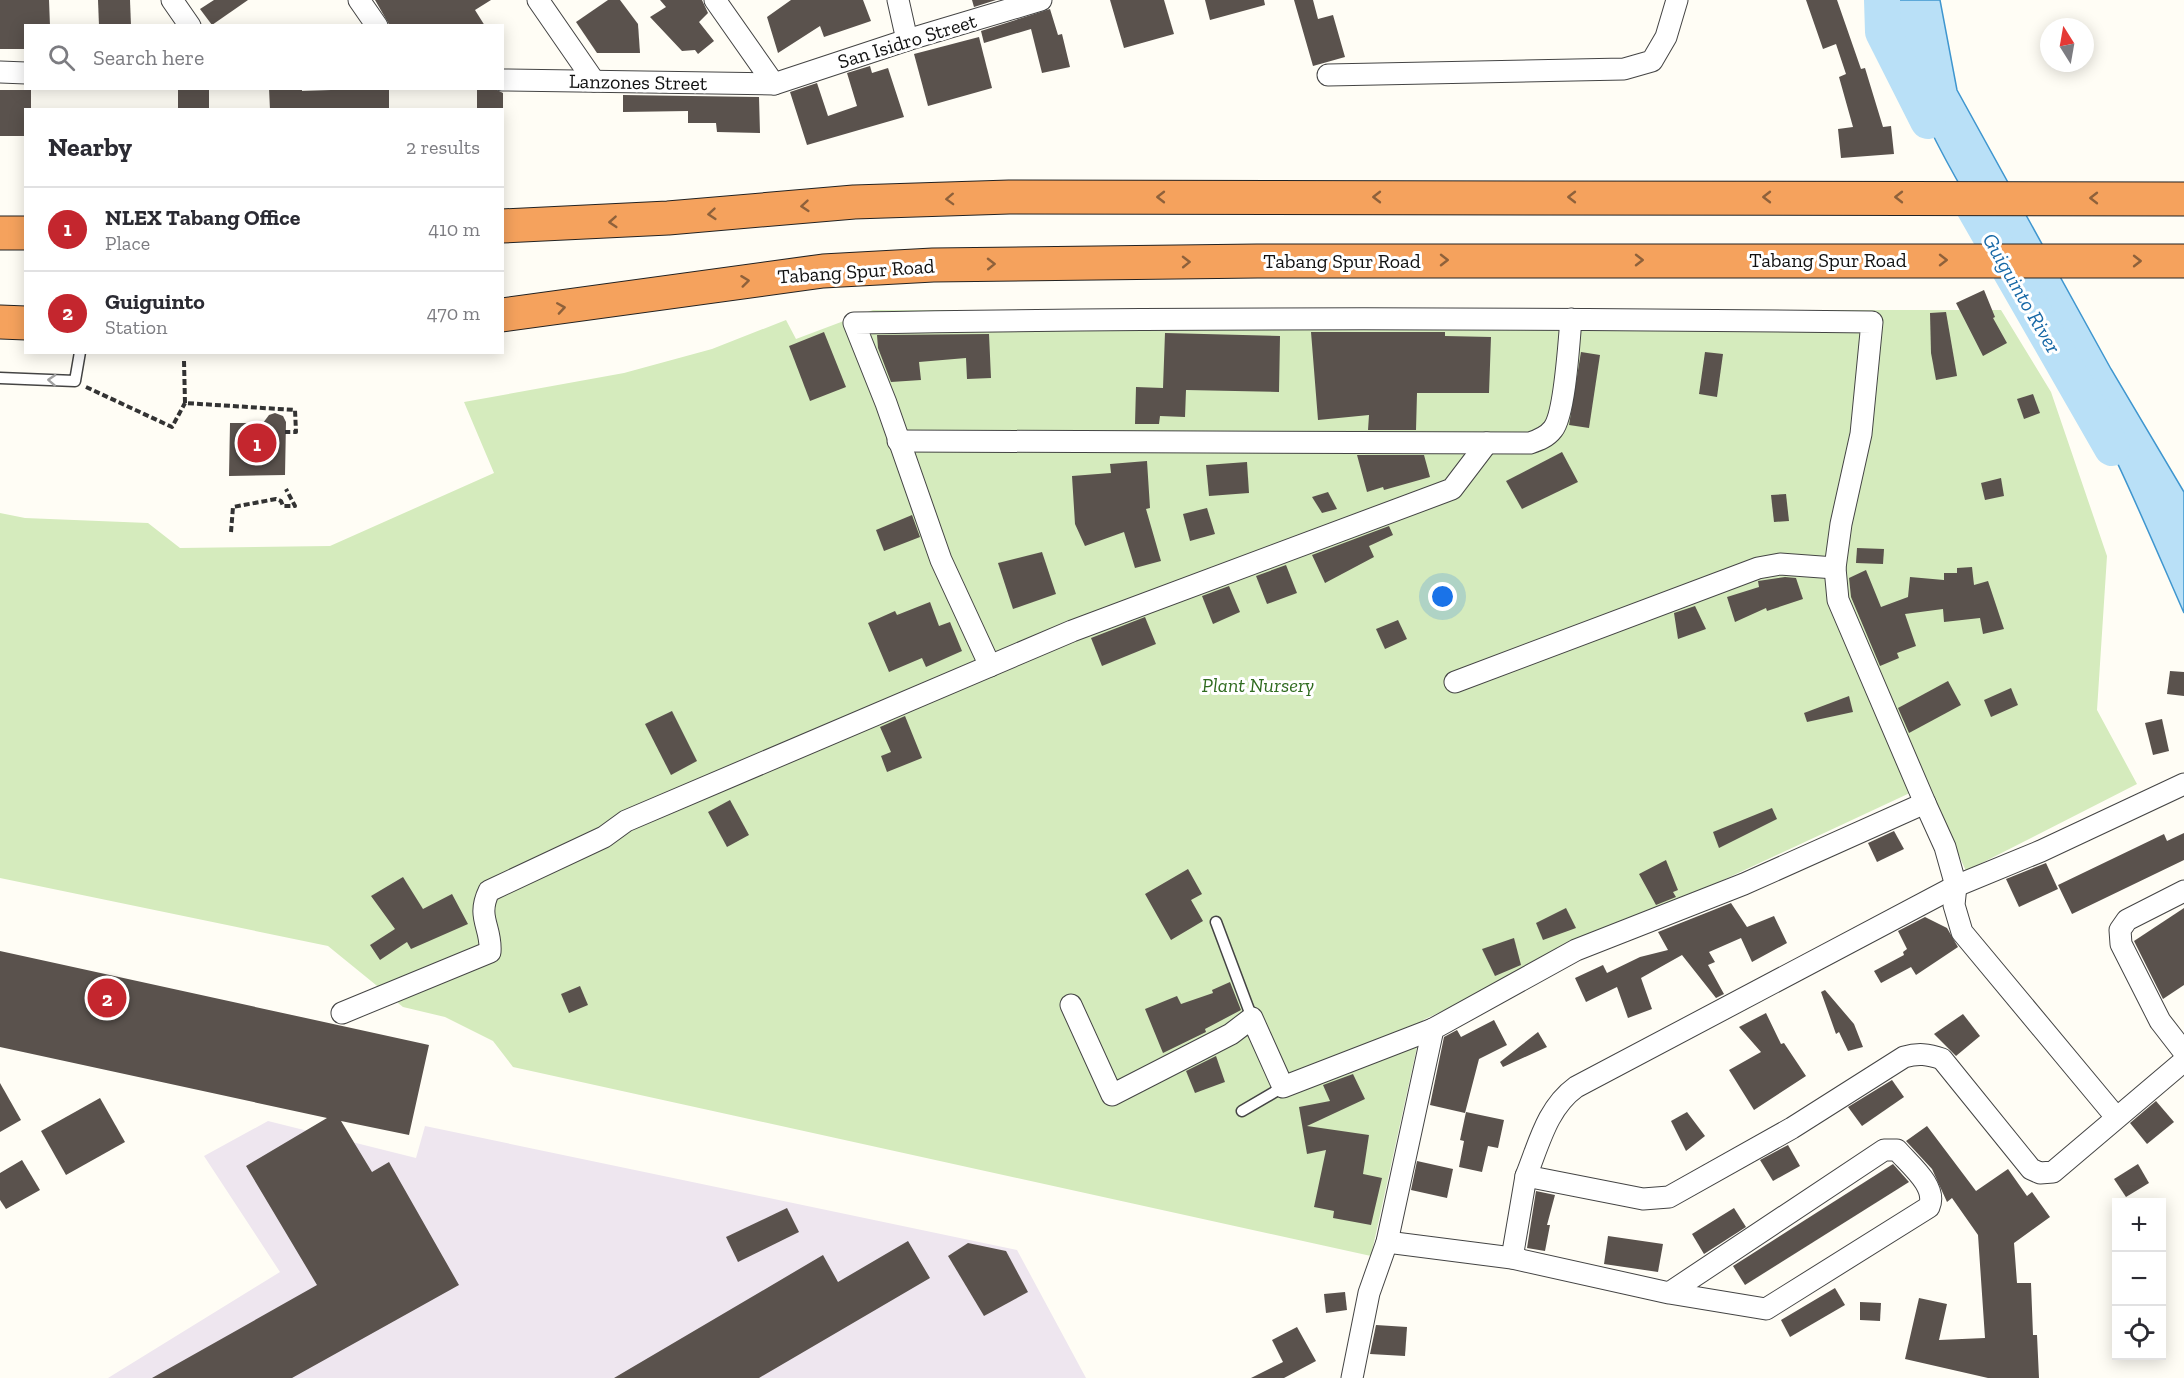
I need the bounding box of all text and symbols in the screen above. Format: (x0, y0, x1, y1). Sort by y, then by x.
street label: San Isidro Street (835, 8, 980, 74)
north arrow (2040, 18, 2094, 72)
search box (24, 24, 504, 90)
icon: search (45, 41, 78, 74)
text: Search here (93, 44, 204, 71)
street label: Lanzones Street (569, 69, 708, 95)
text: Nearby (48, 131, 132, 163)
text: 2 results (406, 135, 480, 159)
one-way arrow (1156, 191, 1165, 203)
one-way arrow (1372, 191, 1381, 203)
one-way arrow (1567, 191, 1576, 203)
one-way arrow (1762, 191, 1771, 203)
one-way arrow (1894, 191, 1903, 203)
one-way arrow (946, 192, 955, 205)
one-way arrow (2089, 192, 2098, 204)
one-way arrow (800, 200, 809, 213)
text: NLEX Tabang Office (105, 204, 300, 231)
one-way arrow (707, 207, 716, 220)
one-way arrow (609, 215, 618, 228)
text: 1 (63, 217, 72, 241)
text: 410 m (428, 217, 480, 241)
water label: Guiguinto River (1978, 229, 2067, 358)
text: Place (105, 231, 150, 255)
street label: Tabang Spur Road (1749, 248, 1907, 272)
street label: Tabang Spur Road (1263, 249, 1421, 273)
street label: Tabang Spur Road (777, 254, 935, 288)
one-way arrow (1440, 254, 1449, 266)
one-way arrow (1635, 254, 1644, 266)
one-way arrow (1938, 254, 1947, 266)
one-way arrow (2133, 254, 2142, 267)
one-way arrow (1182, 256, 1191, 268)
one-way arrow (987, 258, 996, 270)
one-way arrow (741, 275, 750, 287)
text: Guiguinto (105, 288, 205, 315)
text: 2 (62, 301, 73, 325)
text: 470 m (427, 301, 480, 325)
one-way arrow (556, 302, 565, 314)
text: Station (105, 315, 167, 339)
one-way arrow (48, 374, 57, 387)
pin: 1 (238, 420, 276, 466)
your location (1428, 582, 1457, 611)
park label: Plant Nursery (1202, 673, 1314, 697)
pin: 2 (88, 976, 126, 1020)
map controls (2112, 1198, 2166, 1360)
button: + (2112, 1198, 2166, 1252)
button: − (2112, 1252, 2166, 1306)
button: locate (2112, 1306, 2166, 1360)

